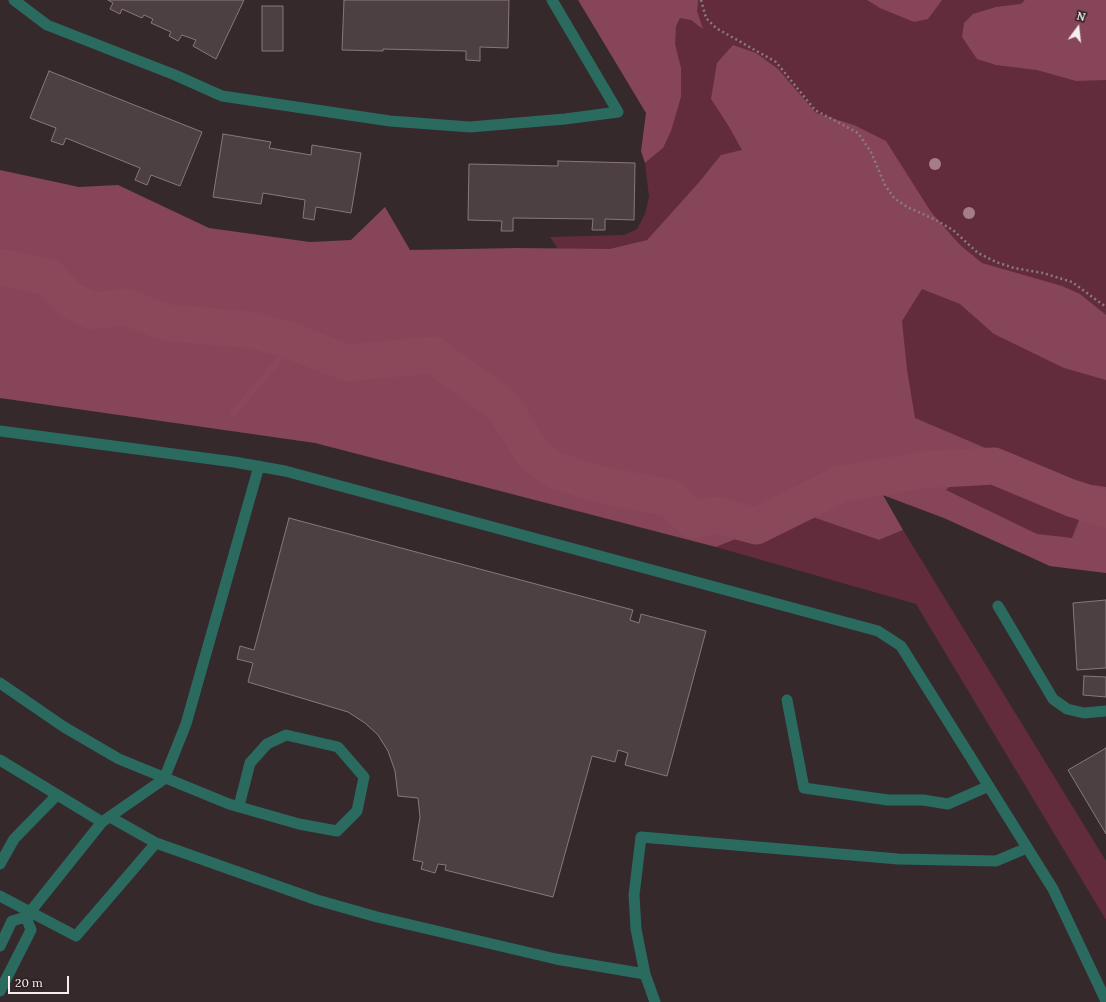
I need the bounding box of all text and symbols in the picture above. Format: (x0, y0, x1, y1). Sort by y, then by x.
north arrow (1058, 8, 1098, 48)
text: N (1075, 9, 1087, 24)
scale bar (10, 968, 71, 994)
text: 20 m (15, 975, 43, 990)

